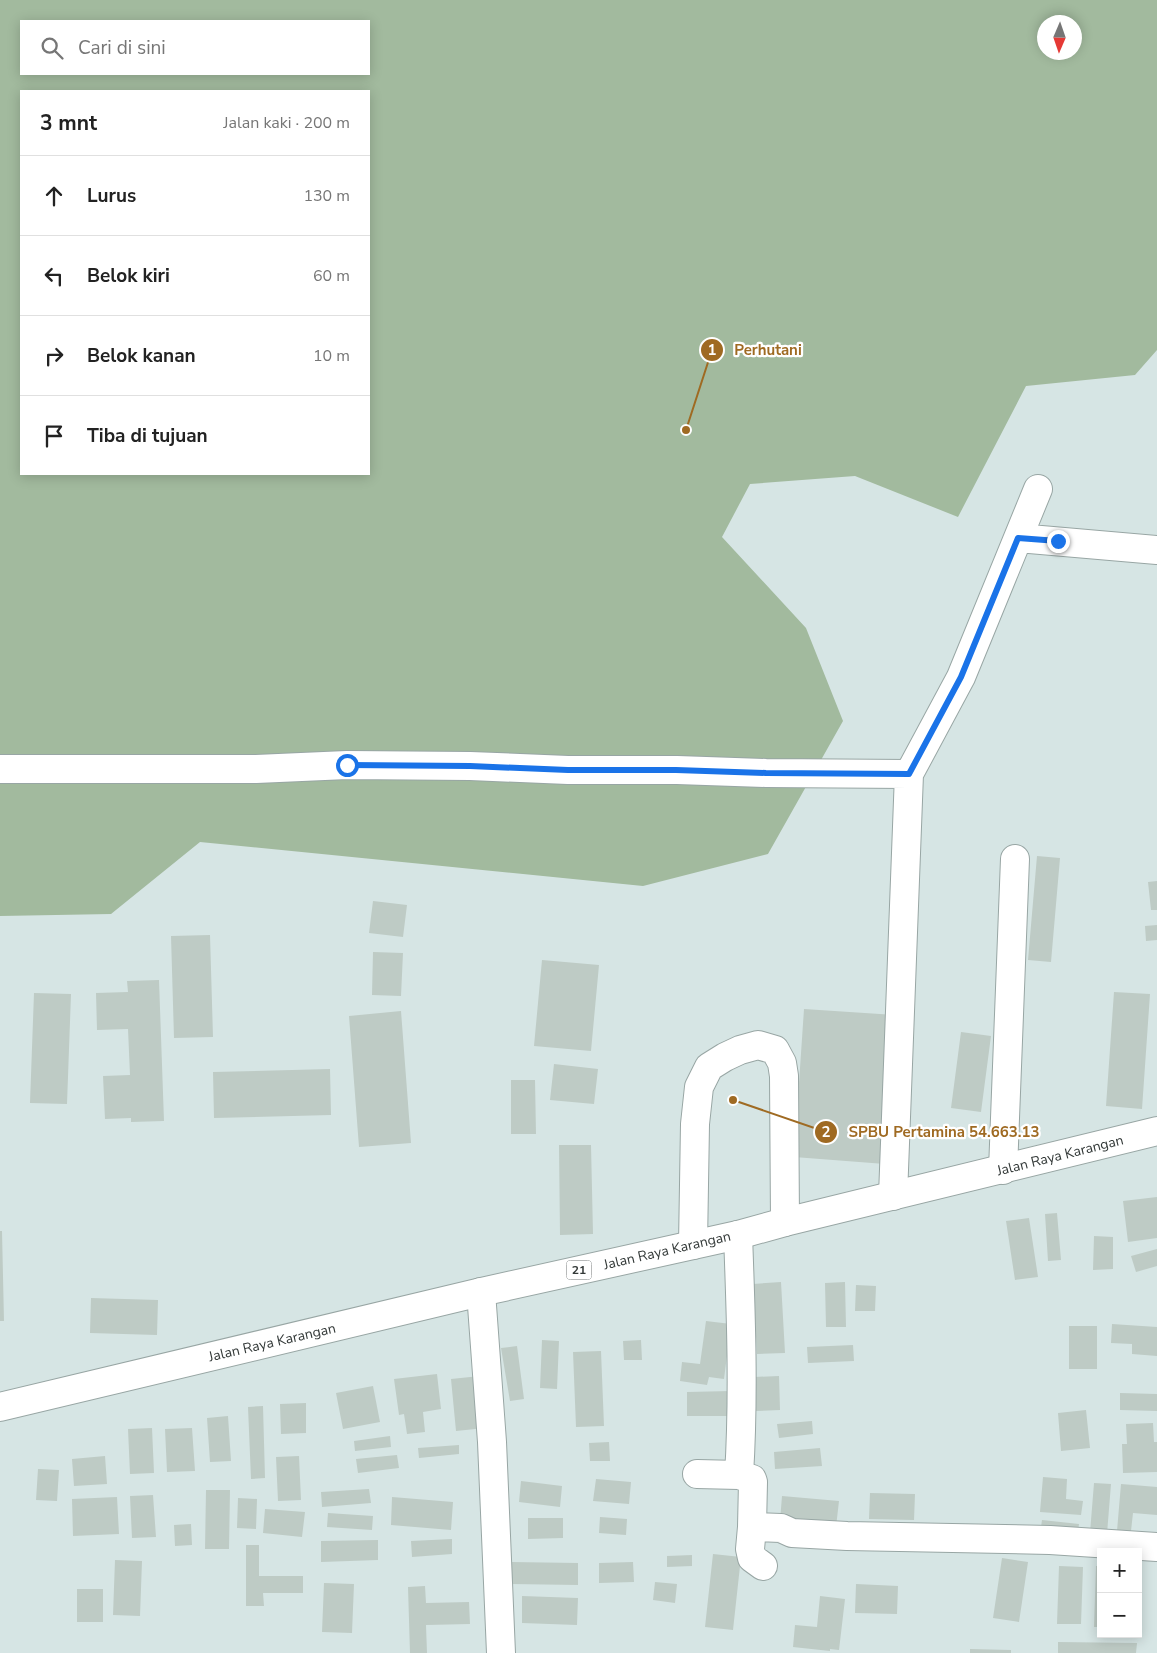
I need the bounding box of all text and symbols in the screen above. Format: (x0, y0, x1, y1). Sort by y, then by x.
north arrow (1037, 15, 1082, 60)
search box (20, 20, 370, 75)
icon: search (38, 34, 66, 62)
text: Cari di sini (78, 35, 166, 61)
text: 3 mnt (40, 109, 97, 137)
text: Jalan kaki · 200 m (223, 112, 350, 134)
icon: ahead (40, 182, 68, 210)
text: Lurus (87, 183, 136, 209)
text: 130 m (303, 185, 350, 207)
icon: left (40, 262, 68, 290)
text: Belok kiri (87, 263, 170, 289)
text: 60 m (313, 265, 350, 287)
callout: Perhutani (700, 335, 812, 365)
text: 1 (707, 340, 717, 360)
text: Perhutani (734, 340, 802, 360)
icon: right (40, 342, 68, 370)
text: Belok kanan (87, 343, 196, 369)
text: 10 m (313, 345, 350, 367)
icon: arrive (40, 422, 68, 450)
text: Tiba di tujuan (87, 423, 208, 449)
route end (1047, 530, 1070, 553)
route start (336, 754, 359, 777)
callout: SPBU Pertamina 54.663.13 (814, 1117, 1050, 1147)
text: 2 (821, 1122, 831, 1142)
text: SPBU Pertamina 54.663.13 (849, 1122, 1039, 1142)
street label: Jalan Raya Karangan (994, 1131, 1125, 1181)
street label: Jalan Raya Karangan (601, 1227, 733, 1275)
road number: 21 (566, 1260, 592, 1280)
street label: Jalan Raya Karangan (206, 1319, 338, 1367)
map controls (1097, 1548, 1142, 1638)
button: + (1097, 1548, 1142, 1593)
button: − (1097, 1593, 1142, 1638)

